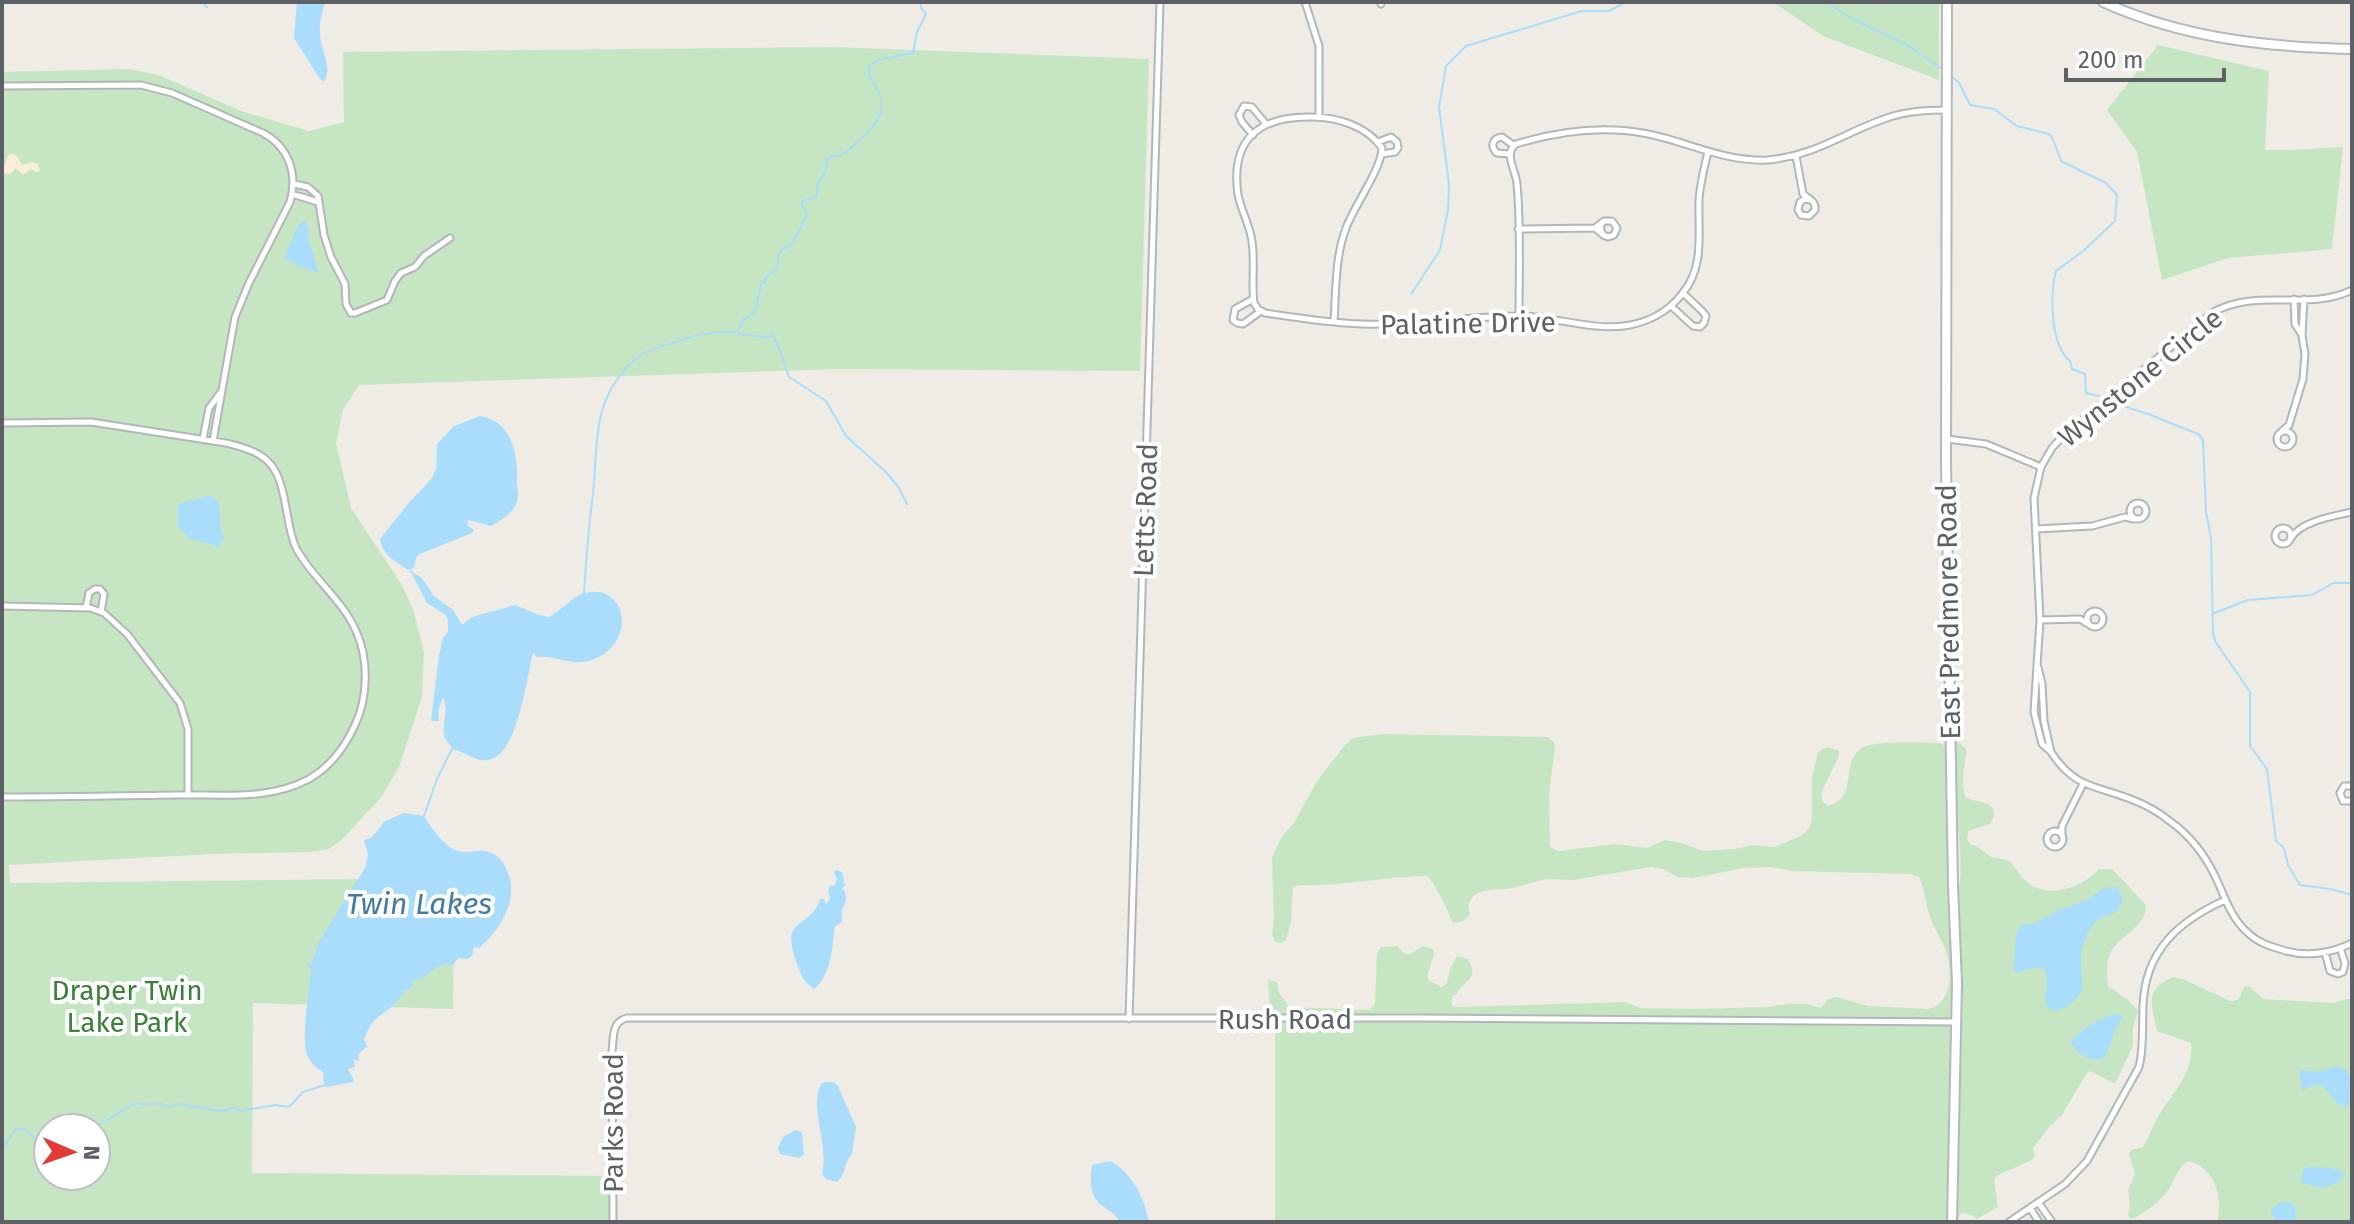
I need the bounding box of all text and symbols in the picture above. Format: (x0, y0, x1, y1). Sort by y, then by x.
scale bar (2066, 32, 2224, 82)
text: 200 m (2078, 46, 2144, 74)
street label: Wynstone Circle (2052, 301, 2229, 454)
street label: Palatine Drive (1380, 305, 1556, 342)
street label: Letts Road (1127, 443, 1164, 577)
street label: East Predmore Road (1930, 484, 1967, 740)
water label: Twin Lakes (346, 886, 492, 922)
park label: Draper Twin Lake Park (51, 974, 203, 1039)
street label: Rush Road (1218, 1003, 1352, 1036)
street label: Parks Road (597, 1053, 630, 1193)
north arrow (32, 1112, 112, 1192)
text: N (78, 1145, 105, 1160)

